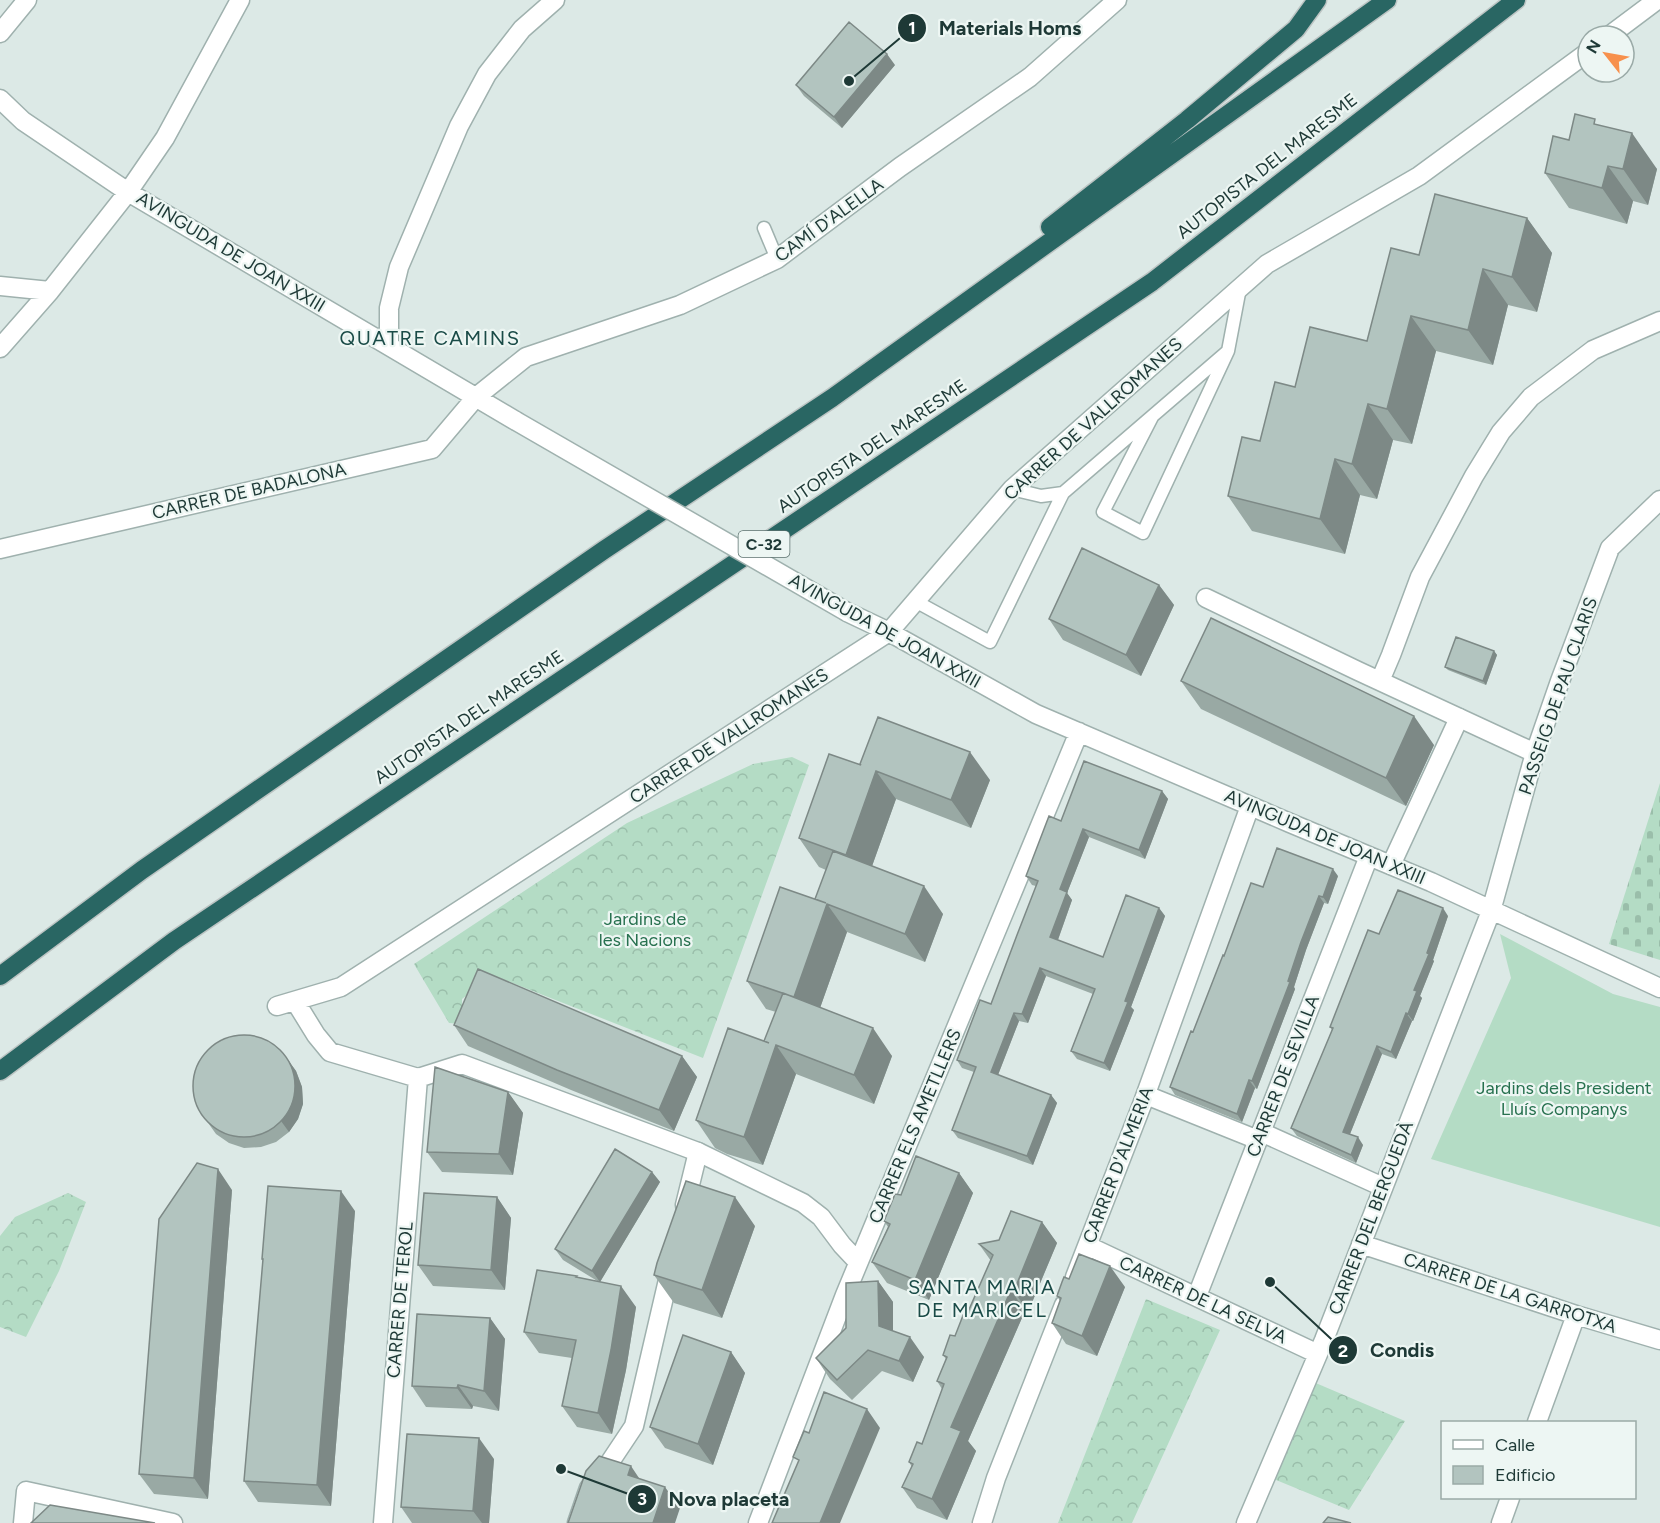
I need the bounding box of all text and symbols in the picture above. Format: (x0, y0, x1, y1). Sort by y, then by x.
callout: Materials Homs (897, 9, 1094, 47)
text: Materials Homs (939, 16, 1081, 40)
text: 1 (908, 17, 916, 39)
north arrow (1576, 24, 1636, 84)
text: N (1582, 36, 1605, 57)
street label: AUTOPISTA DEL MARESME (1172, 89, 1362, 243)
street label: CAMÍ D'ALELLA (770, 173, 888, 267)
street label: AVINGUDA DE JOAN XXIII (133, 187, 329, 317)
district label: QUATRE CAMINS (340, 326, 520, 350)
street label: CARRER DE VALLROMANES (999, 333, 1187, 505)
street label: AUTOPISTA DEL MARESME (773, 374, 971, 518)
street label: CARRER DE BADALONA (150, 458, 348, 524)
road number: C-32 (738, 531, 789, 557)
street label: AVINGUDA DE JOAN XXIII (785, 569, 985, 693)
street label: PASSEIG DE PAU CLARIS (1514, 594, 1602, 798)
street label: AUTOPISTA DEL MARESME (370, 645, 568, 789)
street label: CARRER DE VALLROMANES (626, 663, 832, 809)
street label: AVINGUDA DE JOAN XXIII (1221, 785, 1429, 889)
park label: Jardins de les Nacions (599, 908, 691, 951)
street label: CARRER DE SEVILLA (1242, 992, 1324, 1160)
street label: CARRER ELS AMETLLERS (864, 1025, 966, 1227)
park label: Jardins dels President Lluís Companys (1476, 1077, 1652, 1120)
street label: CARRER D'ALMERIA (1078, 1084, 1158, 1246)
street label: CARRER DEL BERGUEDÀ (1324, 1118, 1418, 1318)
street label: CARRER DE TEROL (382, 1220, 418, 1379)
street label: CARRER DE LA GARROTXA (1401, 1248, 1619, 1338)
street label: CARRER DE LA SELVA (1116, 1251, 1290, 1349)
district label: SANTA MARIA DE MARICEL (908, 1275, 1056, 1322)
callout: Condis (1328, 1331, 1446, 1369)
text: Condis (1370, 1338, 1434, 1362)
text: 2 (1338, 1340, 1348, 1362)
legend (1441, 1421, 1636, 1499)
text: Calle (1495, 1434, 1535, 1456)
text: Edificio (1495, 1464, 1556, 1486)
callout: Nova placeta (627, 1480, 802, 1518)
text: Nova placeta (669, 1487, 789, 1511)
text: 3 (637, 1488, 647, 1510)

